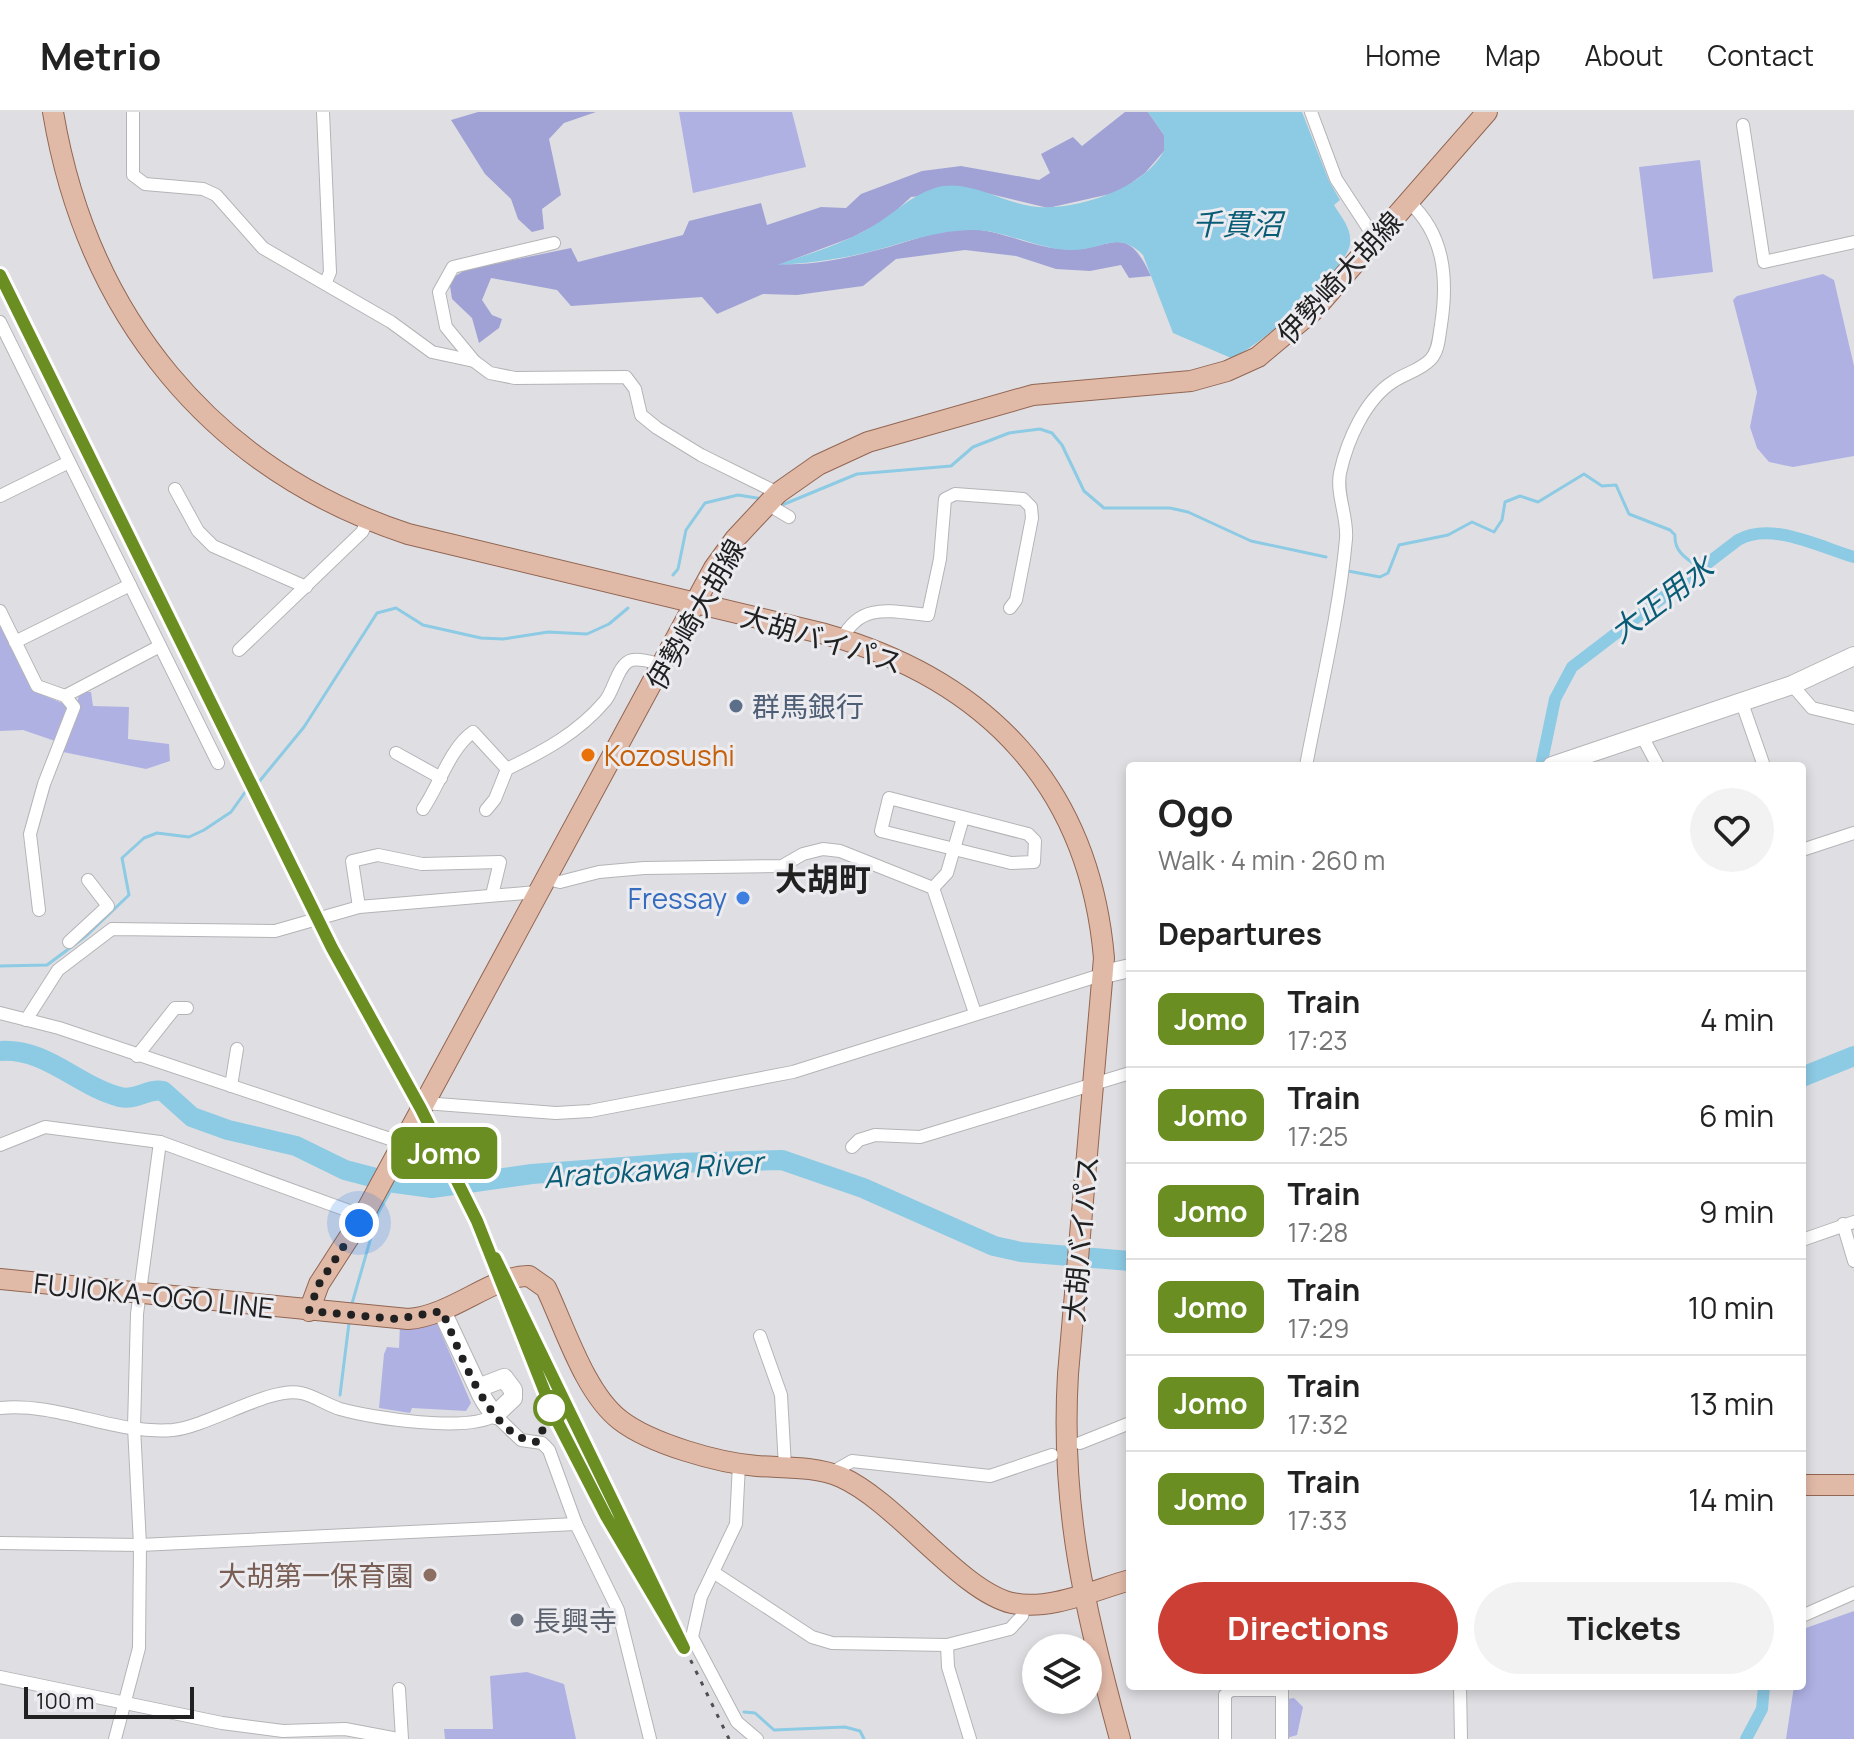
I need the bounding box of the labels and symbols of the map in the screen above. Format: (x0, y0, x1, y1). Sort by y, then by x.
water label: 千貫沼 (1192, 203, 1286, 244)
street label: 伊勢崎大胡線 (1268, 203, 1410, 351)
street label: 伊勢崎大胡線 (637, 532, 753, 696)
water label: 大正用水 (1601, 545, 1724, 651)
street label: 大胡バイパス (736, 596, 908, 682)
place label: 群馬銀行 (752, 687, 864, 725)
marker: 群馬銀行 (727, 697, 745, 715)
place label: Kozosushi (604, 736, 735, 774)
marker: Kozosushi (579, 746, 597, 764)
district label: 大胡町 (775, 857, 871, 901)
place label: Fressay (628, 879, 727, 917)
marker: Fressay (734, 889, 752, 907)
line badge: Jomo (388, 1127, 500, 1179)
water label: Aratokawa River (542, 1141, 768, 1197)
street label: 大胡バイパス (1054, 1154, 1106, 1324)
your location (339, 1203, 379, 1243)
street label: FUJIOKA-OGO LINE (32, 1263, 276, 1327)
unlabelled marker (534, 1391, 568, 1425)
place label: 大胡第一保育園 (218, 1556, 414, 1594)
marker: 大胡第一保育園 (421, 1566, 439, 1584)
place label: 長興寺 (533, 1601, 617, 1639)
marker: 長興寺 (508, 1611, 526, 1629)
scale bar (24, 1683, 194, 1719)

